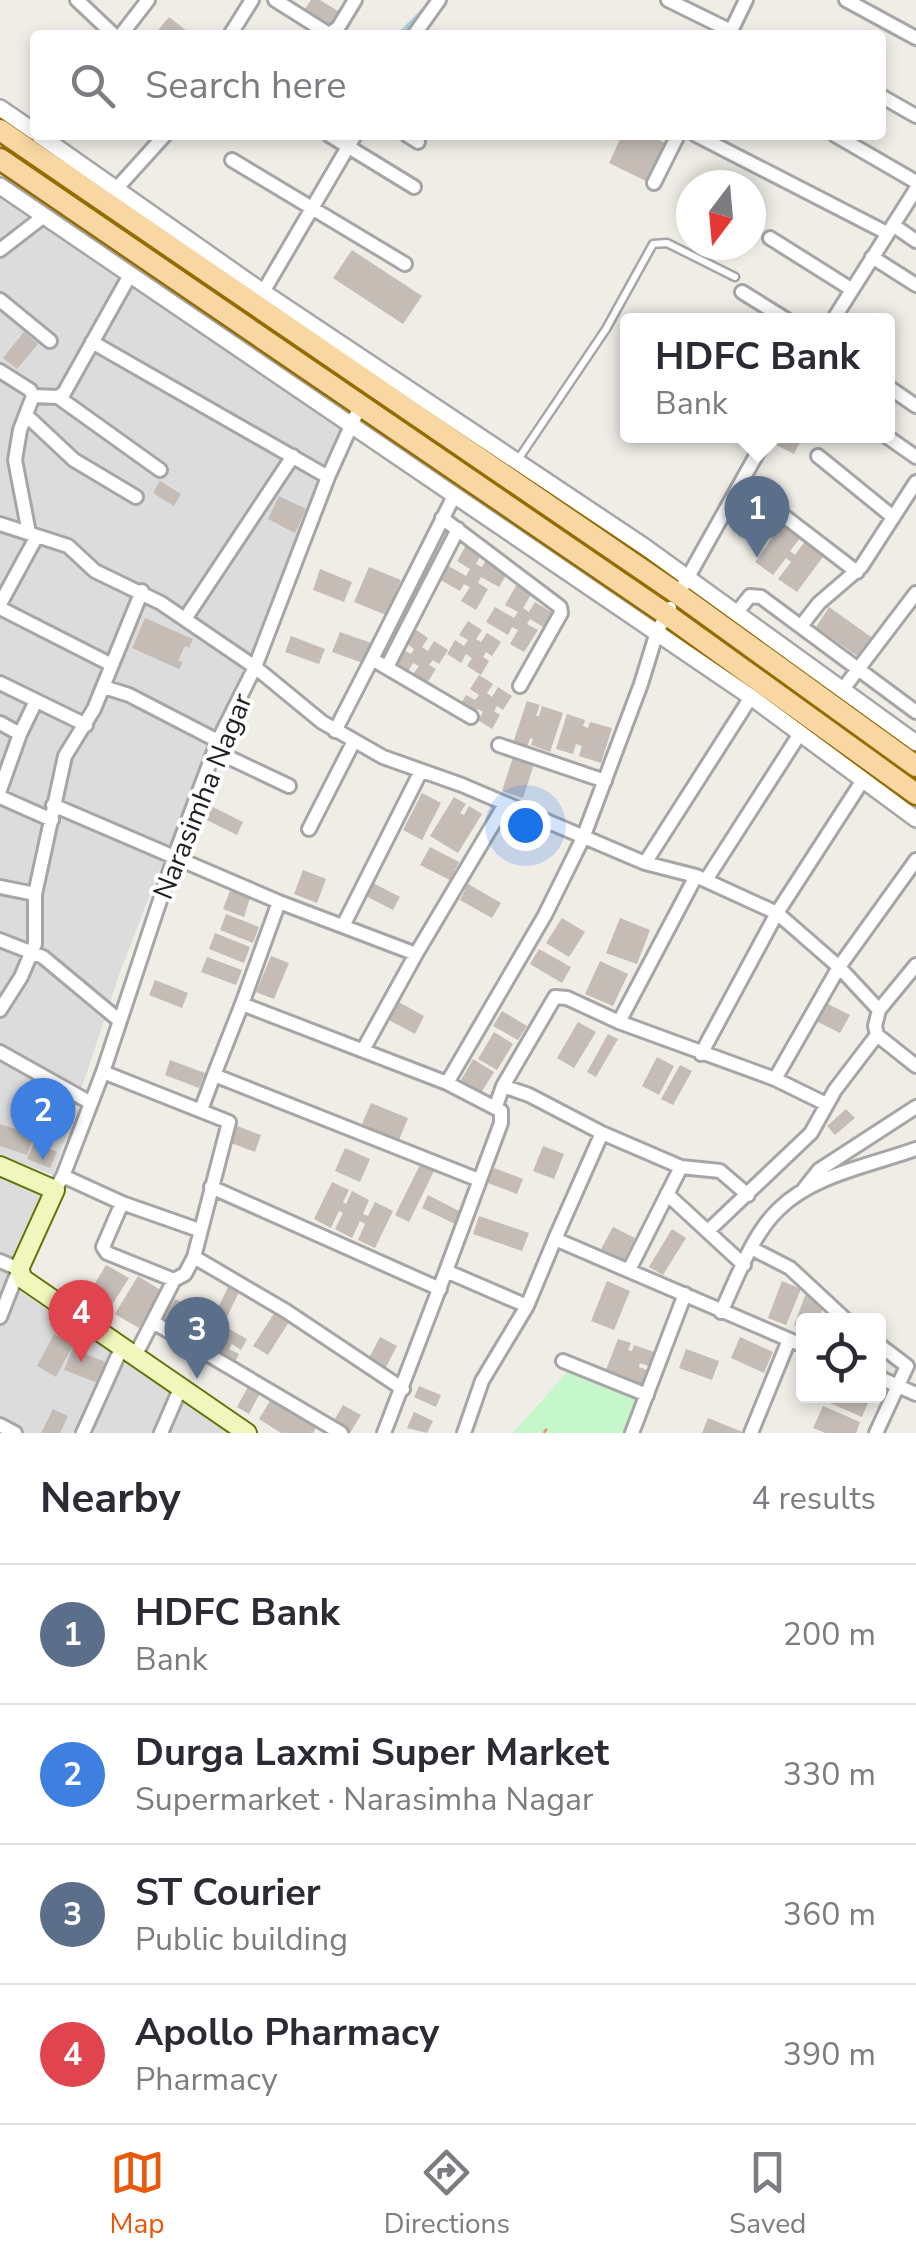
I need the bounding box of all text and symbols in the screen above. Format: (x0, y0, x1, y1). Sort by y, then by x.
search box (30, 30, 886, 140)
icon: search (65, 58, 120, 113)
text: Search here (145, 60, 346, 111)
north arrow (676, 170, 766, 260)
popup (620, 313, 895, 443)
text: HDFC Bank (655, 331, 860, 382)
text: Bank (655, 382, 728, 425)
pin: 1 (724, 476, 790, 558)
street label: Narasimha Nagar (144, 688, 262, 905)
your location (500, 800, 551, 851)
pin: 2 (10, 1078, 76, 1160)
pin: 4 (48, 1280, 114, 1362)
pin: 3 (164, 1296, 230, 1379)
map controls (796, 1313, 886, 1403)
button: locate (796, 1313, 886, 1403)
text: Nearby (40, 1470, 181, 1527)
text: 4 results (751, 1477, 876, 1520)
text: HDFC Bank (135, 1587, 340, 1638)
text: 1 (63, 1613, 82, 1656)
text: 200 m (783, 1613, 876, 1656)
text: Bank (135, 1638, 208, 1681)
text: Durga Laxmi Super Market (135, 1727, 609, 1778)
text: 2 (63, 1753, 82, 1796)
text: 330 m (783, 1753, 876, 1796)
text: Supermarket · Narasimha Nagar (135, 1778, 593, 1821)
text: ST Courier (135, 1867, 321, 1918)
text: 3 (63, 1893, 82, 1936)
text: 360 m (783, 1893, 876, 1936)
text: Public building (135, 1918, 348, 1961)
text: Apollo Pharmacy (135, 2007, 439, 2058)
text: 4 (63, 2033, 82, 2076)
text: 390 m (783, 2033, 876, 2076)
text: Pharmacy (135, 2058, 278, 2101)
tab: Map (110, 2145, 165, 2243)
tab: Directions (384, 2145, 510, 2243)
tab: Saved (729, 2145, 806, 2243)

